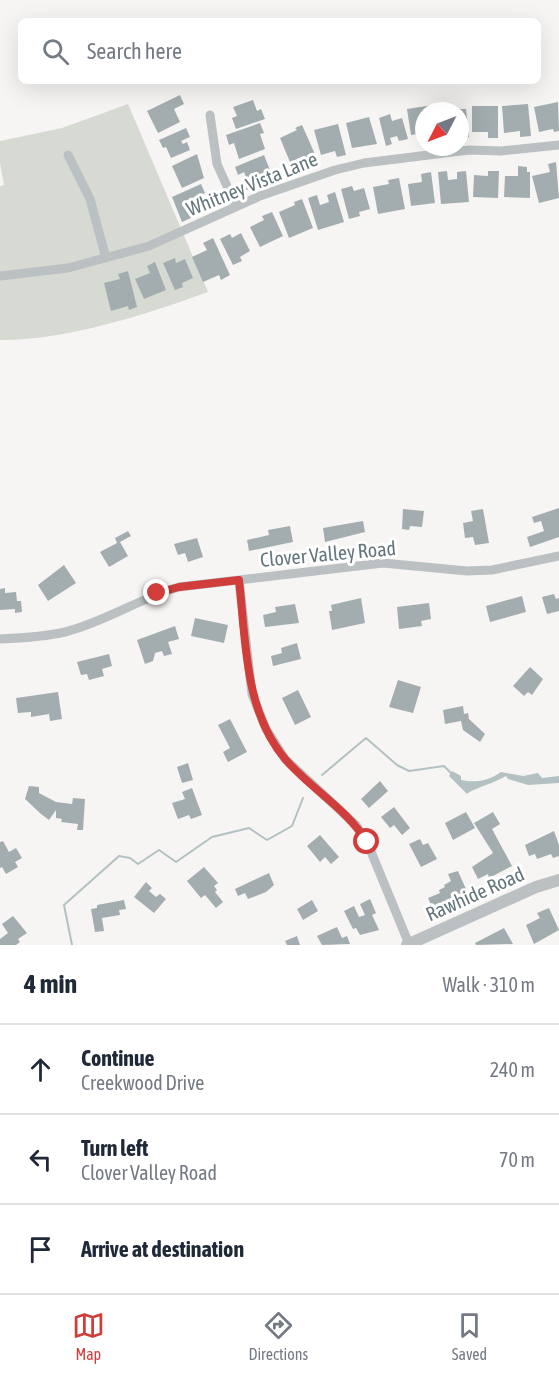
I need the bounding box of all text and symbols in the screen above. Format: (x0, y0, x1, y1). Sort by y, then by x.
search box (18, 18, 541, 84)
icon: search (39, 35, 72, 68)
text: Search here (87, 38, 182, 64)
north arrow (415, 102, 469, 156)
street label: Whitney Vista Lane (183, 147, 321, 220)
street label: Clover Valley Road (259, 536, 397, 571)
route end (143, 579, 169, 605)
route start (353, 828, 379, 854)
street label: Rawhide Road (422, 862, 527, 925)
text: 4 min (24, 969, 77, 999)
text: Walk · 310 m (443, 973, 535, 996)
text: Continue (81, 1045, 155, 1071)
icon: ahead (24, 1053, 57, 1086)
text: 240 m (490, 1058, 535, 1081)
text: Creekwood Drive (81, 1071, 204, 1094)
text: Turn left (81, 1135, 148, 1161)
icon: left (24, 1143, 57, 1176)
text: 70 m (499, 1148, 535, 1171)
text: Clover Valley Road (81, 1161, 217, 1184)
icon: arrive (24, 1233, 57, 1266)
text: Arrive at destination (81, 1236, 244, 1262)
tab: Map (72, 1309, 105, 1363)
tab: Directions (248, 1309, 308, 1363)
tab: Saved (452, 1309, 487, 1363)

